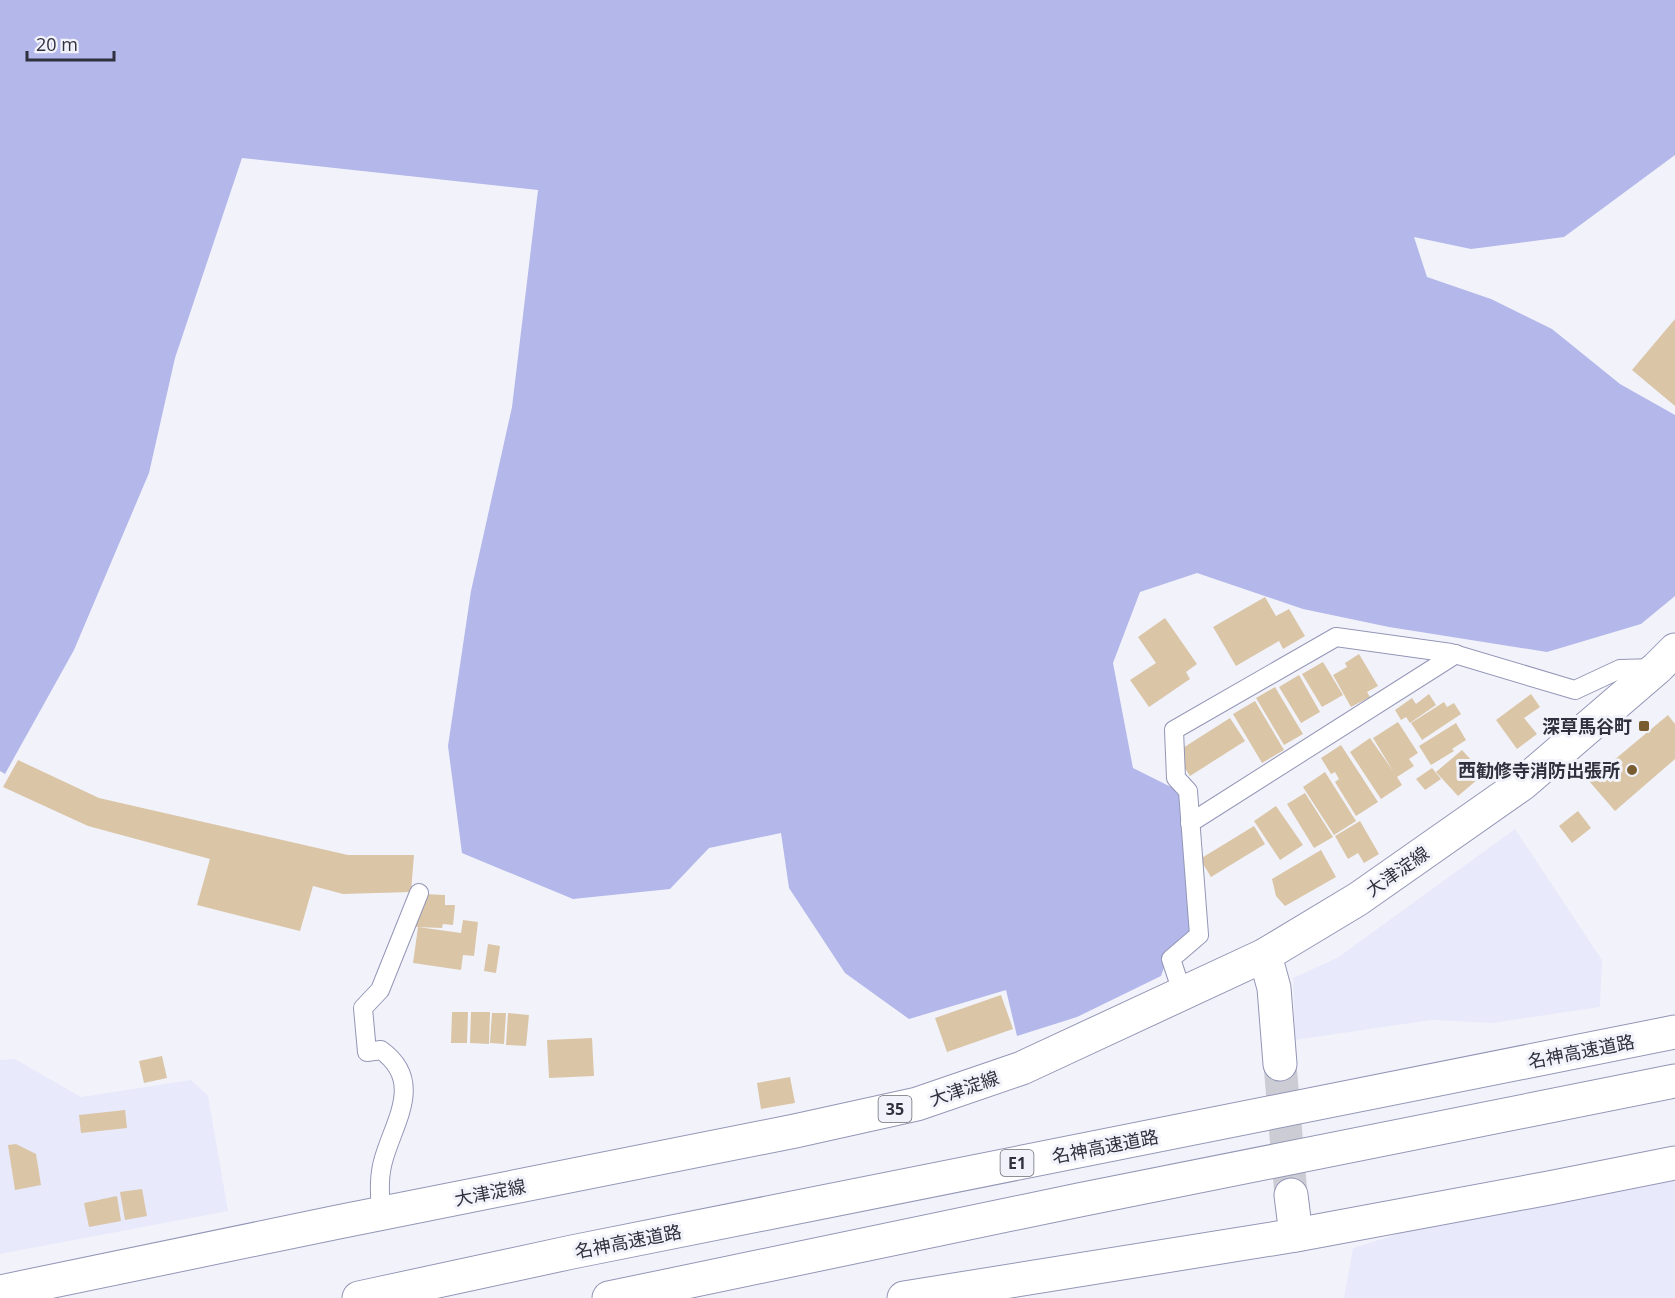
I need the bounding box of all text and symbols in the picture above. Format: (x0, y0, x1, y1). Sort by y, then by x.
scale bar (27, 24, 114, 62)
text: 20 m (36, 32, 78, 56)
place label: 深草馬谷町 (1542, 714, 1632, 738)
marker: 深草馬谷町 (1637, 719, 1651, 733)
place label: 西勧修寺消防出張所 (1458, 758, 1620, 782)
marker: 西勧修寺消防出張所 (1625, 763, 1639, 777)
street label: 大津淀線 (1361, 841, 1433, 901)
street label: 名神高速道路 (1526, 1029, 1636, 1073)
street label: 大津淀線 (926, 1065, 1002, 1111)
road number: 35 (878, 1096, 912, 1122)
street label: 名神高速道路 (1050, 1124, 1160, 1168)
road number: E1 (1000, 1150, 1034, 1176)
street label: 大津淀線 (452, 1173, 528, 1211)
street label: 名神高速道路 (573, 1219, 683, 1263)

